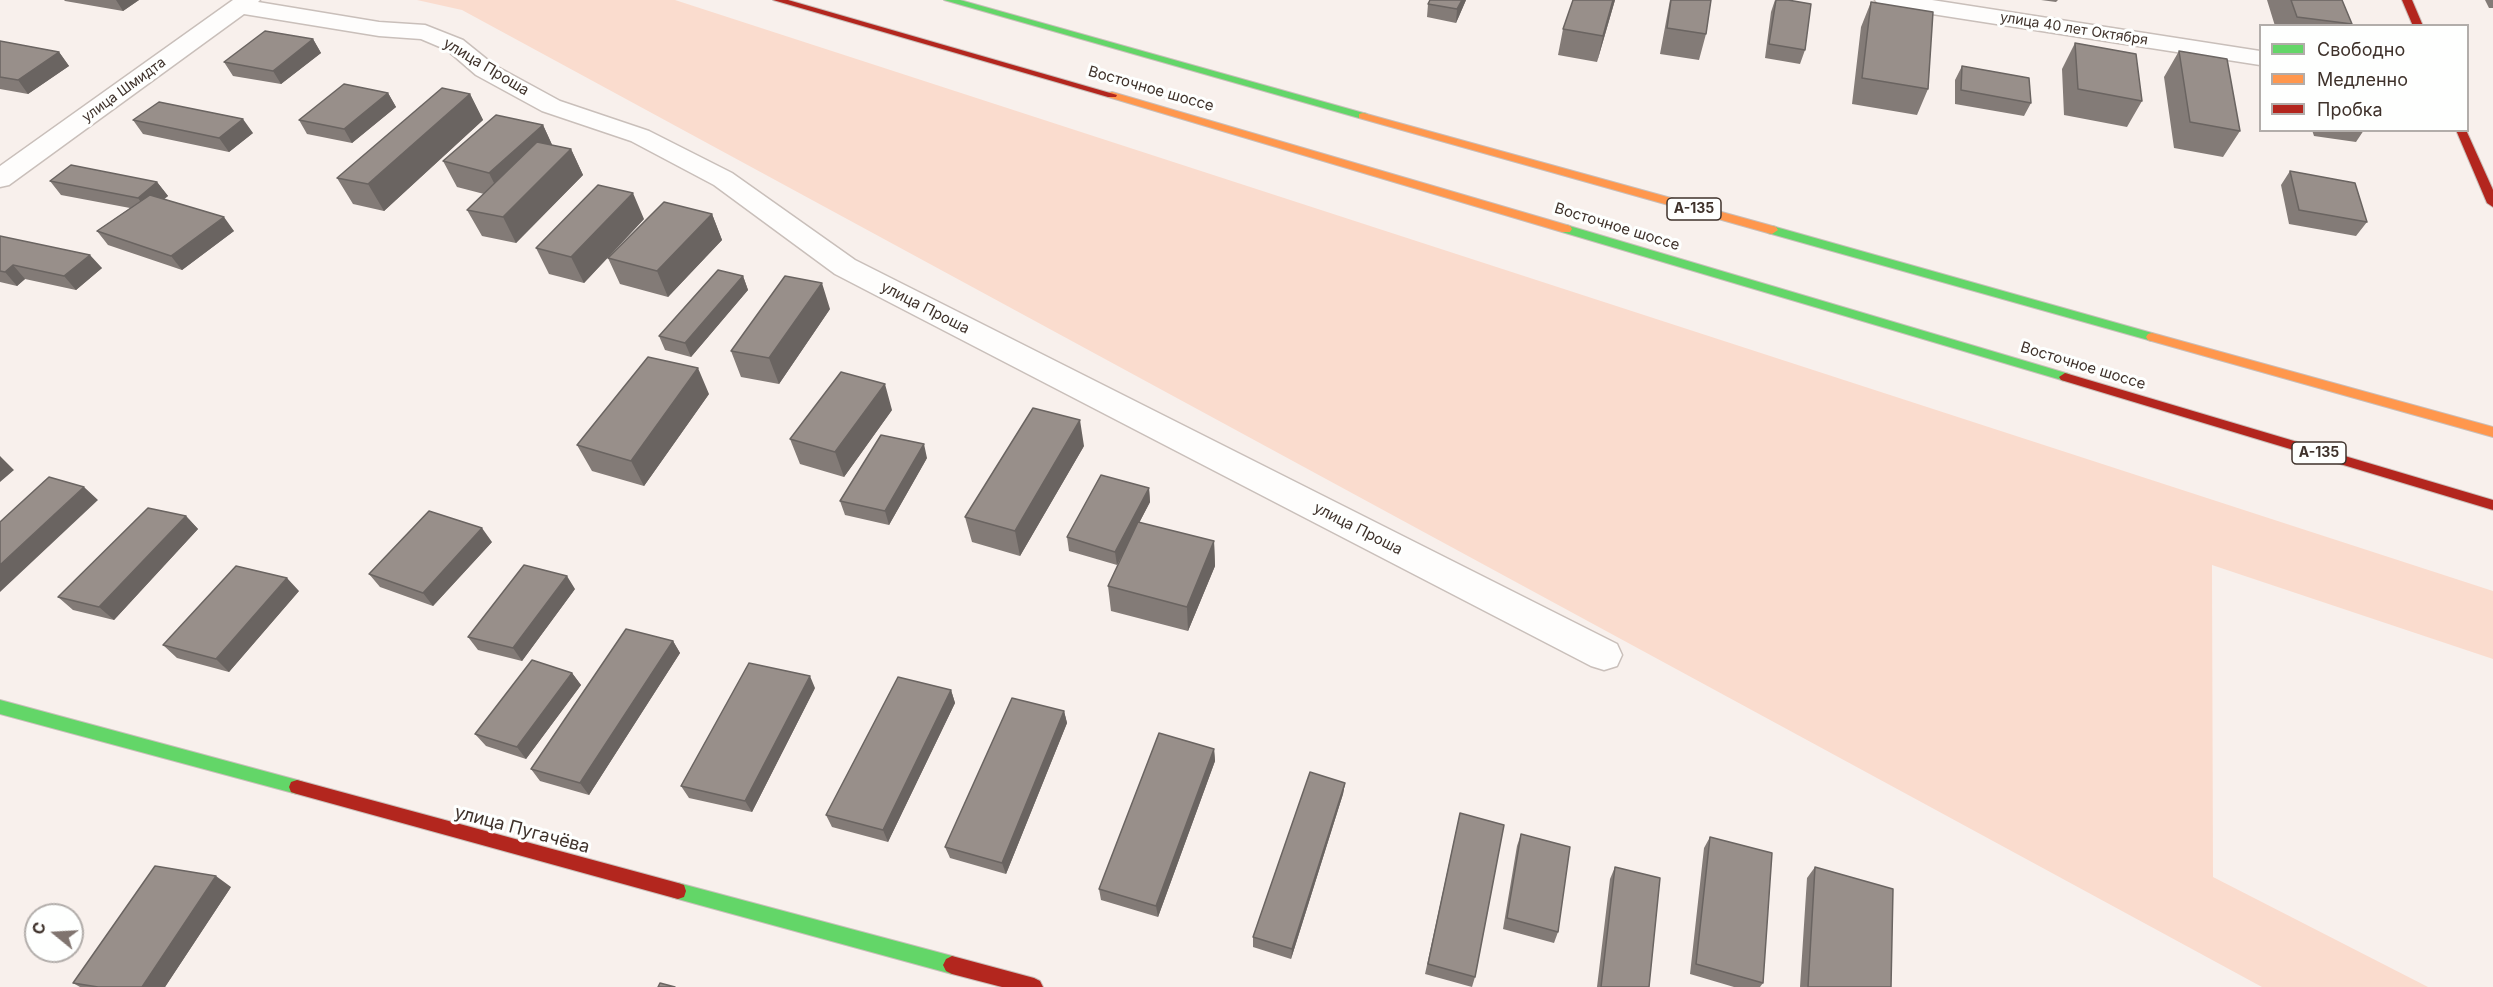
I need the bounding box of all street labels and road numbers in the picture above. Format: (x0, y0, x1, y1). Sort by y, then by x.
street label: улица 40 лет Октября (1999, 9, 2149, 49)
street label: улица Проша (440, 34, 532, 100)
street label: улица Шмидта (79, 54, 169, 126)
street label: Восточное шоссе (1086, 62, 1216, 116)
road number: А-135 (1667, 198, 1721, 220)
street label: Восточное шоссе (1552, 199, 1682, 255)
street label: улица Проша (878, 278, 972, 338)
street label: Восточное шоссе (2018, 338, 2148, 394)
road number: А-135 (2292, 442, 2346, 464)
street label: улица Проша (1311, 499, 1405, 559)
street label: улица Пугачёва (452, 802, 592, 858)

